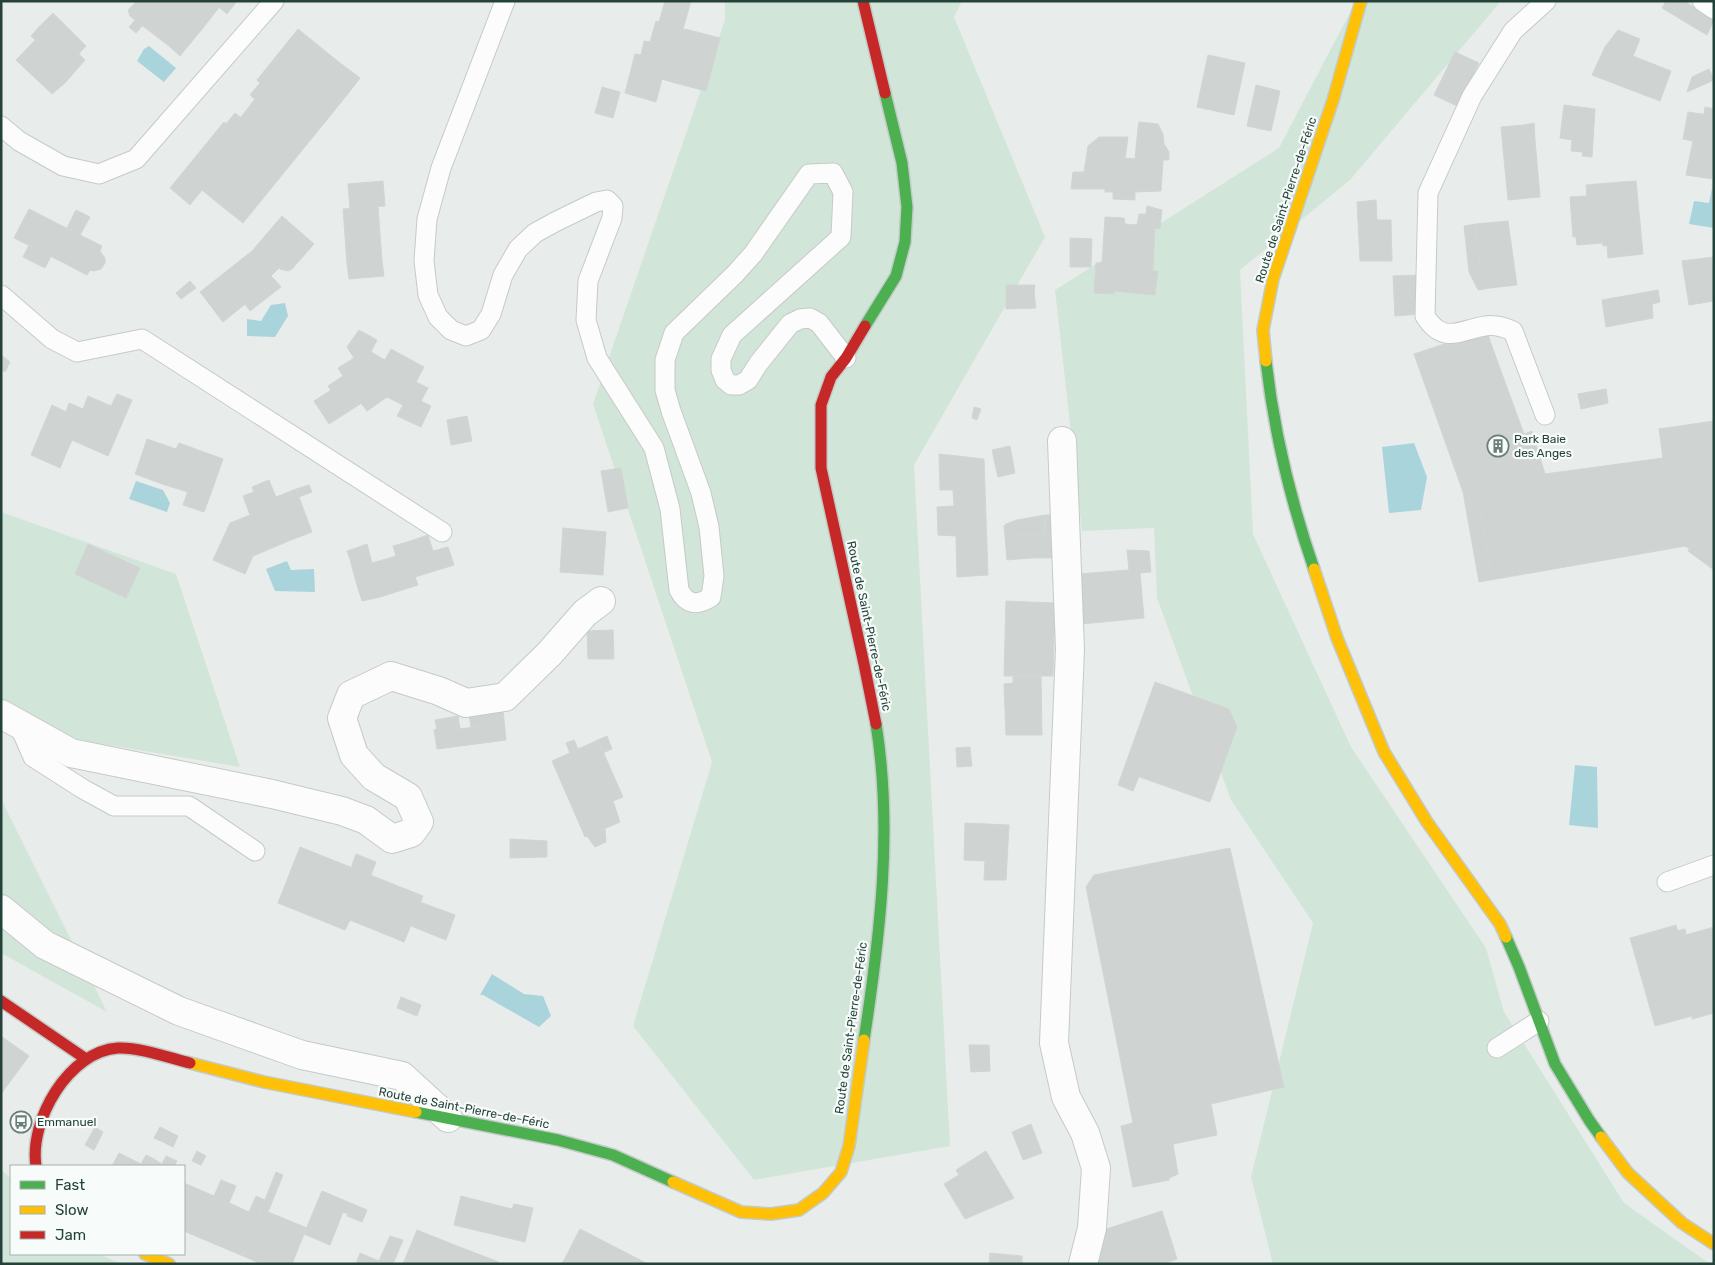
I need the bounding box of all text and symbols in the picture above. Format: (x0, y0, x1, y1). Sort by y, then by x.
street label: Route de Saint-Pierre-de-Féric (1253, 115, 1320, 285)
place label: Park Baie des Anges (1514, 432, 1572, 460)
building icon: Park Baie des Anges (1486, 434, 1510, 458)
street label: Route de Saint-Pierre-de-Féric (844, 540, 894, 713)
street label: Route de Saint-Pierre-de-Féric (832, 941, 870, 1115)
street label: Route de Saint-Pierre-de-Féric (377, 1085, 551, 1132)
bus stop icon: Emmanuel (9, 1110, 33, 1134)
place label: Emmanuel (37, 1115, 96, 1129)
legend (10, 1165, 185, 1255)
text: Fast (55, 1176, 85, 1194)
text: Slow (55, 1201, 88, 1219)
text: Jam (55, 1226, 86, 1244)

